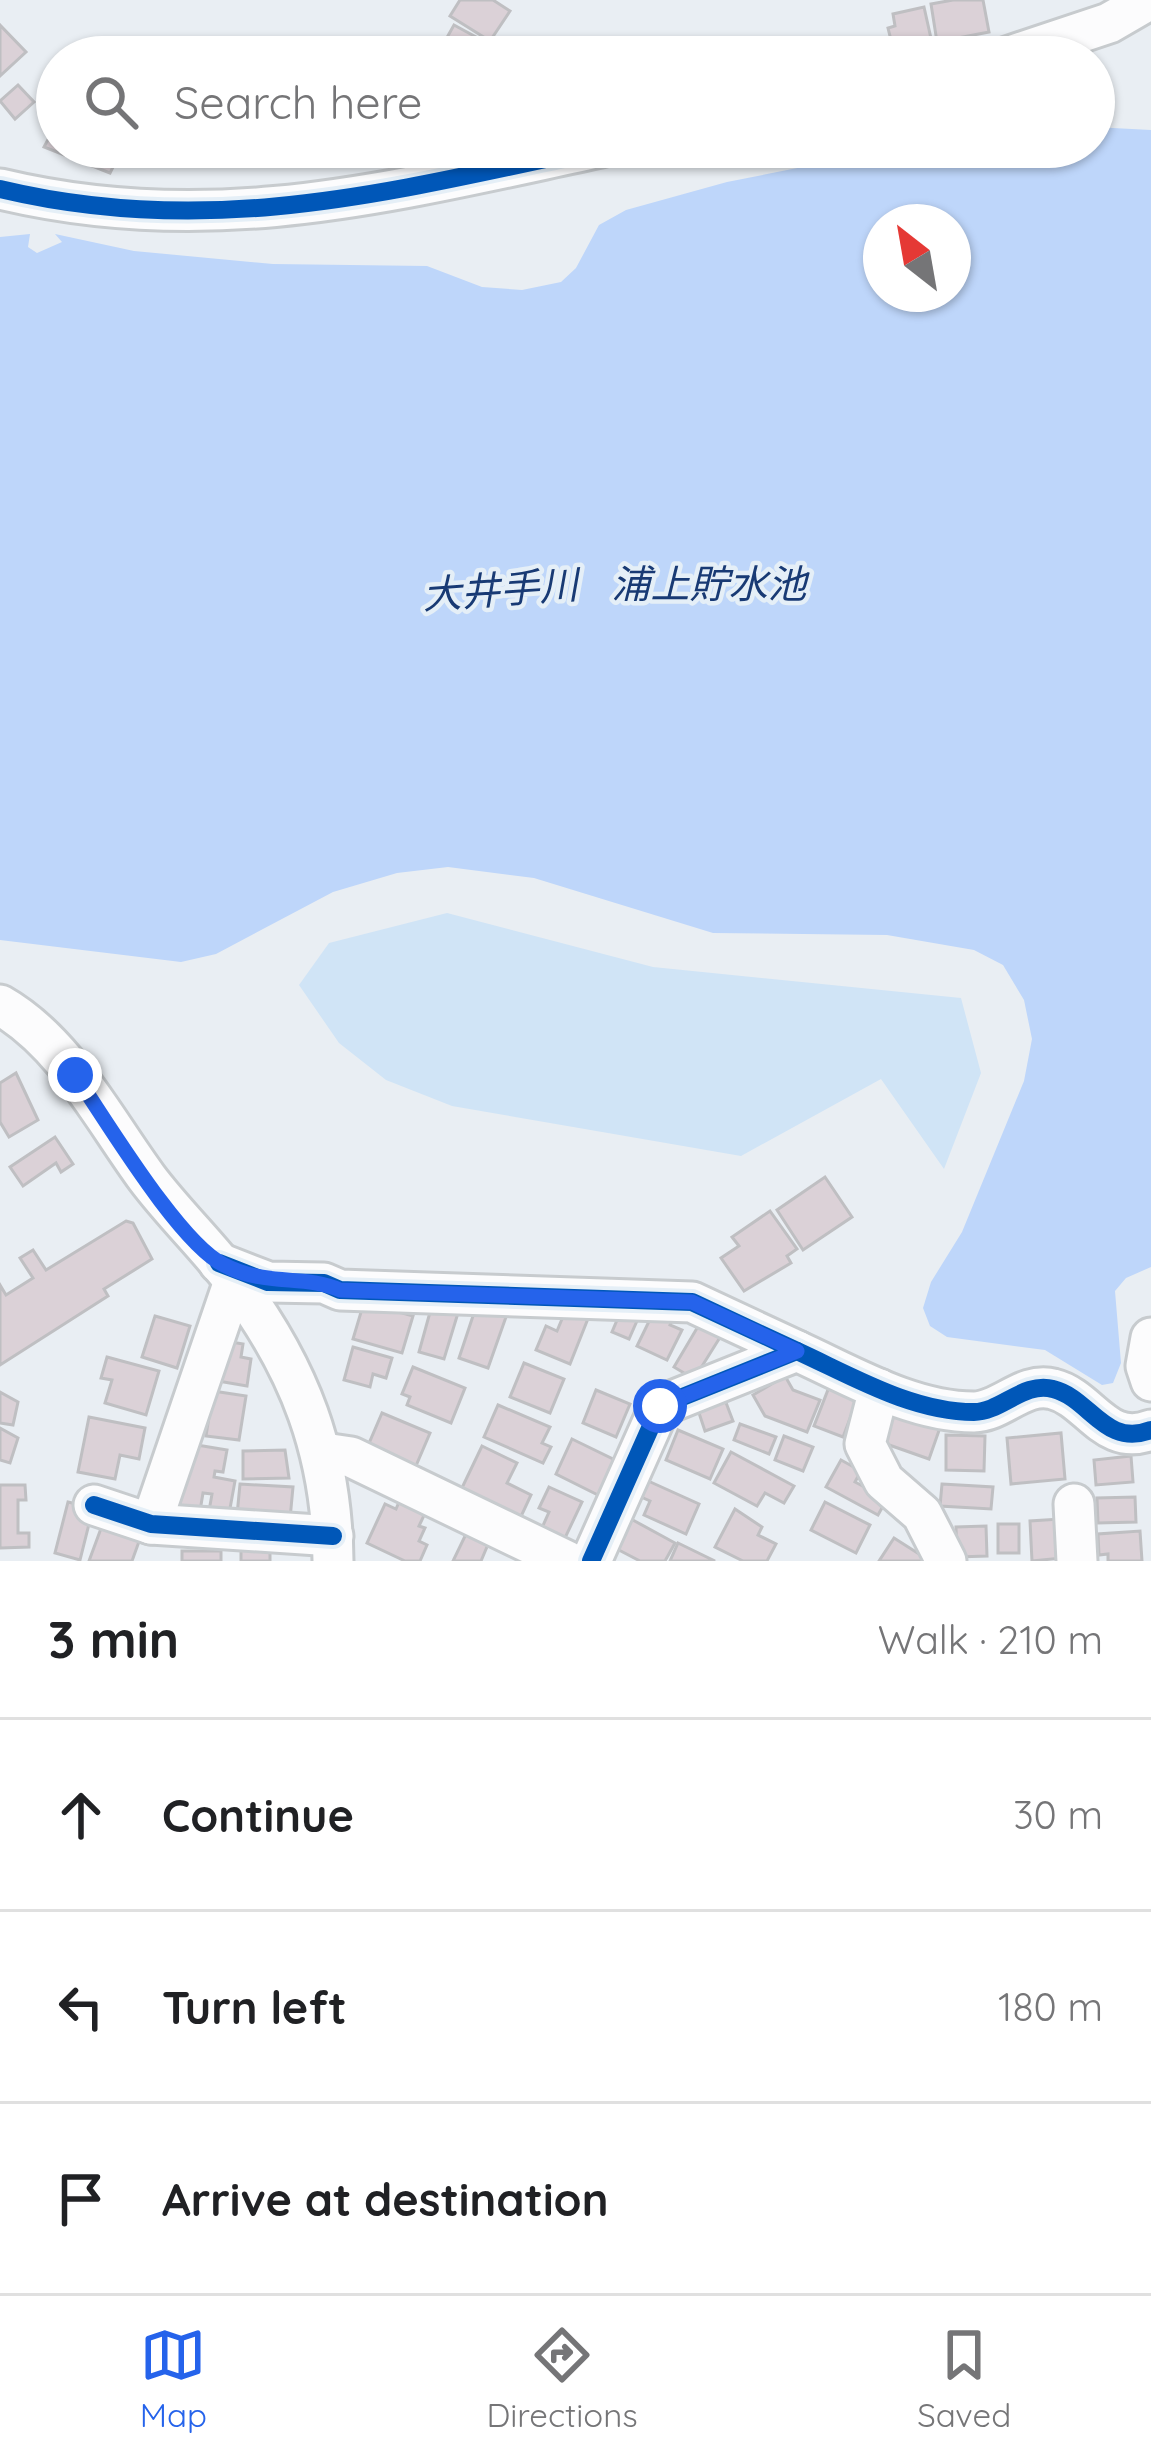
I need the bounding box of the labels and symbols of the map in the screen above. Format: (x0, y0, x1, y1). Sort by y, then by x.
north arrow (863, 204, 971, 312)
water label: 大井手川 (420, 559, 584, 619)
water label: 浦上貯水池 (611, 559, 810, 608)
route end (48, 1048, 102, 1102)
route start (633, 1379, 687, 1433)

